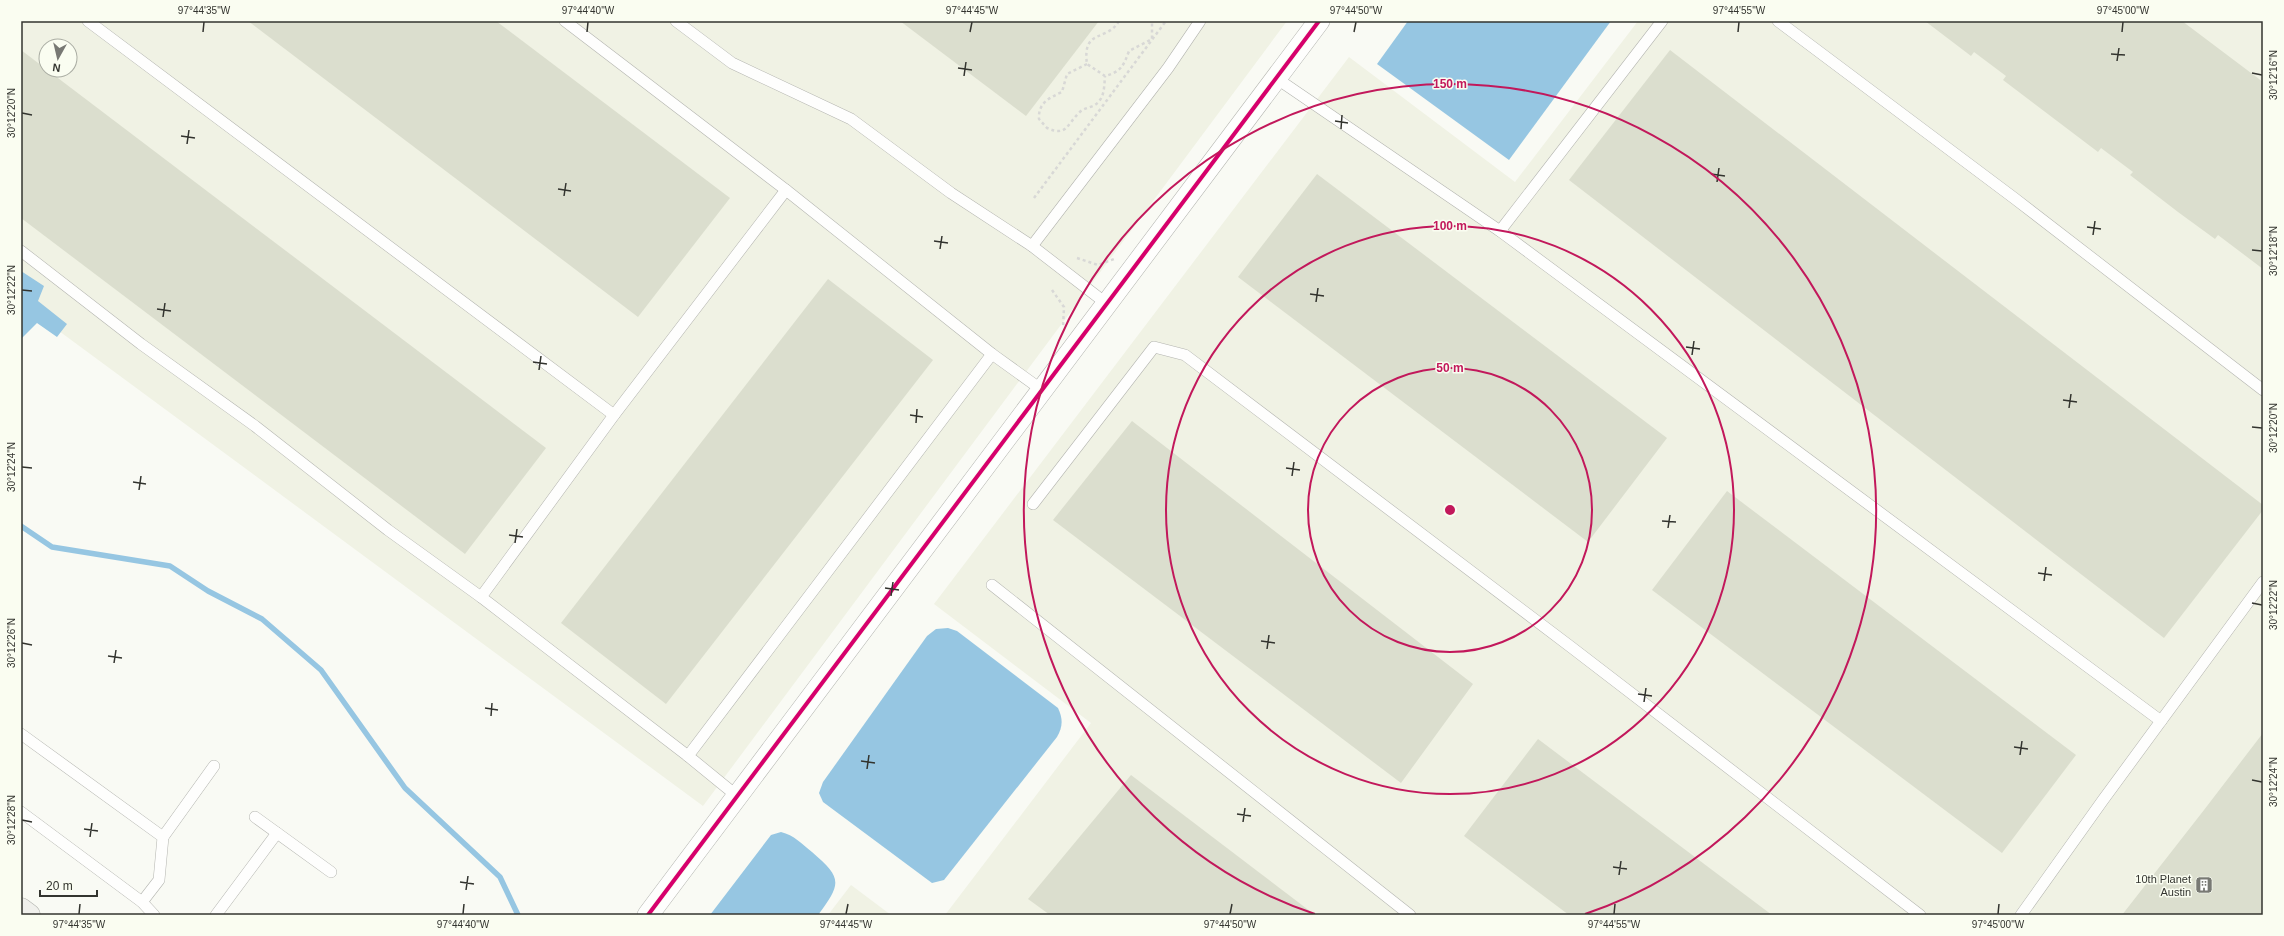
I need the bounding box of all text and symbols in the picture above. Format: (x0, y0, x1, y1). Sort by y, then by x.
text: 97°44'35"W (178, 5, 231, 16)
text: 97°44'40"W (562, 5, 615, 16)
text: 97°44'45"W (946, 5, 999, 16)
text: 97°44'50"W (1330, 5, 1383, 16)
text: 97°44'55"W (1713, 5, 1766, 16)
text: 97°45'00"W (2097, 5, 2150, 16)
north arrow (38, 38, 78, 78)
text: 30°12'16"N (2268, 50, 2279, 100)
text: N (52, 61, 61, 74)
text: 150 m (1433, 77, 1467, 91)
text: 30°12'20"N (6, 88, 17, 138)
text: 100 m (1433, 219, 1467, 233)
text: 30°12'18"N (2268, 226, 2279, 276)
text: 30°12'22"N (6, 265, 17, 315)
text: 50 m (1436, 361, 1464, 375)
text: 30°12'20"N (2268, 403, 2279, 453)
text: 30°12'24"N (6, 442, 17, 492)
centre of rings (1443, 503, 1457, 517)
text: 30°12'22"N (2268, 580, 2279, 630)
text: 30°12'26"N (6, 618, 17, 668)
text: 30°12'24"N (2268, 757, 2279, 807)
text: 30°12'28"N (6, 795, 17, 845)
scale bar (40, 872, 97, 898)
place label: 10th Planet Austin (2135, 873, 2191, 898)
building icon: 10th Planet Austin (2194, 875, 2214, 895)
text: 20 m (46, 879, 73, 893)
text: 97°44'35"W (53, 919, 106, 930)
text: 97°44'40"W (437, 919, 490, 930)
text: 97°44'45"W (820, 919, 873, 930)
text: 97°44'50"W (1204, 919, 1257, 930)
text: 97°44'55"W (1588, 919, 1641, 930)
text: 97°45'00"W (1972, 919, 2025, 930)

